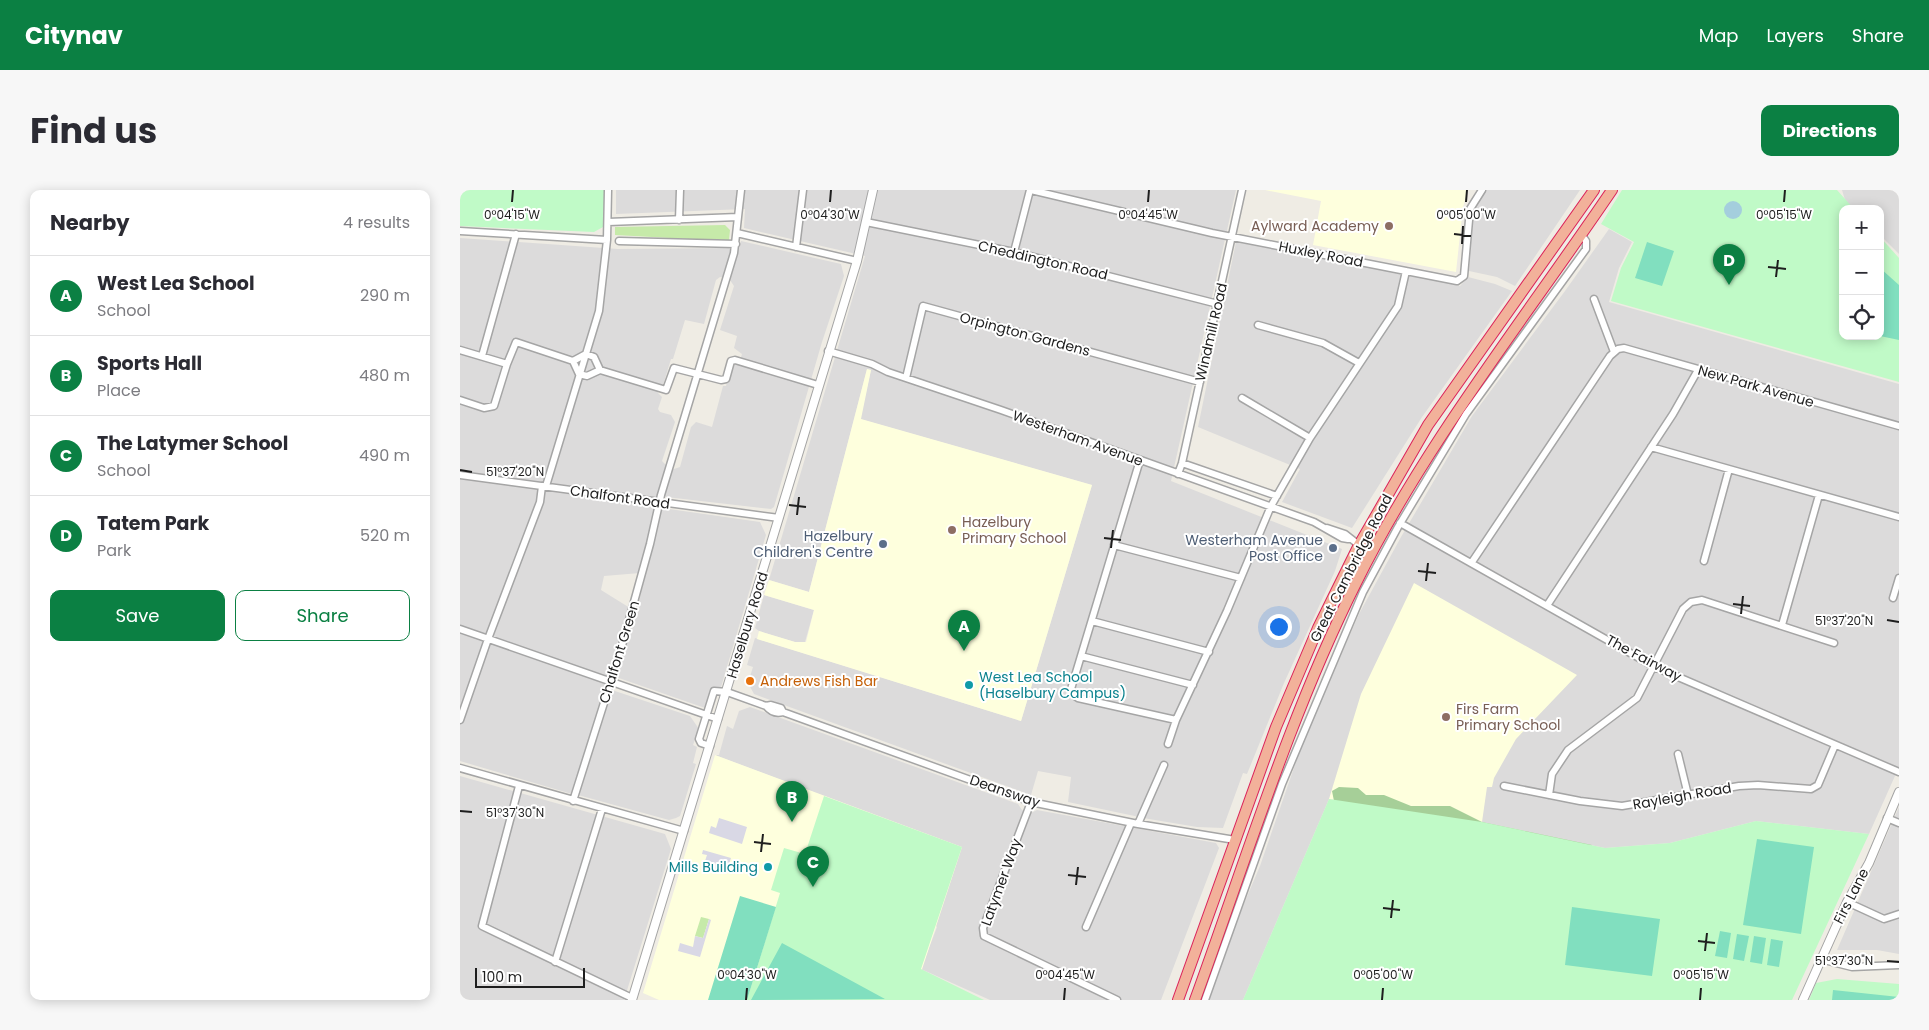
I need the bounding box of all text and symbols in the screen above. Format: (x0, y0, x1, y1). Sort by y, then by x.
text: Citynav (25, 19, 123, 52)
text: Map (1699, 23, 1739, 48)
text: Layers (1767, 23, 1824, 48)
text: Share (1852, 23, 1904, 48)
button: Directions (1761, 105, 1899, 156)
text: Find us (30, 106, 157, 155)
map controls (1839, 205, 1884, 340)
button: + (1839, 205, 1884, 250)
text: 0°04'15"W (484, 206, 540, 223)
text: 0°04'30"W (800, 206, 860, 223)
text: 0°04'45"W (1118, 206, 1178, 223)
text: 0°05'00"W (1436, 206, 1496, 223)
text: 0°05'15"W (1756, 206, 1812, 223)
text: Nearby (50, 208, 130, 237)
text: 4 results (343, 211, 410, 234)
place label: Aylward Academy (1251, 216, 1379, 236)
marker: Aylward Academy (1383, 220, 1395, 232)
street label: Cheddington Road (976, 235, 1110, 285)
street label: Huxley Road (1277, 236, 1365, 272)
pin: D (1713, 244, 1745, 285)
button: − (1839, 250, 1884, 295)
text: West Lea School (97, 270, 255, 297)
street label: Windmill Road (1190, 281, 1232, 383)
text: A (60, 284, 72, 307)
text: 290 m (360, 284, 410, 307)
button: locate (1839, 295, 1884, 340)
text: School (97, 299, 151, 322)
street label: Orpington Gardens (958, 307, 1092, 361)
text: Sports Hall (97, 350, 202, 377)
street label: New Park Avenue (1696, 360, 1817, 412)
text: B (61, 364, 71, 387)
text: 480 m (359, 364, 410, 387)
text: Place (97, 379, 141, 402)
street label: Westerham Avenue (1010, 405, 1146, 471)
text: The Latymer School (97, 430, 288, 457)
text: C (60, 444, 72, 467)
text: 490 m (359, 444, 410, 467)
text: School (97, 459, 151, 482)
text: 51°37'20"N (486, 463, 544, 480)
street label: Chalfont Road (569, 480, 671, 514)
street label: Great Cambridge Road (1305, 491, 1397, 645)
text: Tatem Park (97, 510, 209, 537)
place label: Hazelbury Primary School (962, 512, 1067, 548)
text: D (60, 524, 72, 547)
text: 520 m (360, 524, 410, 547)
marker: Hazelbury Primary School (946, 524, 958, 536)
place label: Hazelbury Children's Centre (753, 526, 873, 562)
place label: Westerham Avenue Post Office (1185, 530, 1323, 566)
marker: Hazelbury Children's Centre (877, 538, 889, 550)
text: Park (97, 539, 131, 562)
marker: Westerham Avenue Post Office (1327, 542, 1339, 554)
street label: Haselbury Road (721, 569, 773, 681)
button: Save (50, 590, 225, 641)
button: Share (235, 590, 410, 641)
street label: Chalfont Green (594, 598, 644, 706)
pin: A (948, 610, 980, 651)
text: 51°37'20"N (1815, 612, 1873, 629)
your location (1266, 614, 1292, 640)
street label: The Fairway (1603, 630, 1685, 686)
place label: West Lea School (Haselbury Campus) (979, 667, 1126, 703)
place label: Andrews Fish Bar (760, 671, 878, 691)
marker: Andrews Fish Bar (744, 675, 756, 687)
marker: West Lea School (Haselbury Campus) (963, 679, 975, 691)
place label: Firs Farm Primary School (1456, 699, 1561, 735)
marker: Firs Farm Primary School (1440, 711, 1452, 723)
street label: Deansway (967, 770, 1043, 812)
street label: Rayleigh Road (1631, 777, 1733, 815)
pin: B (776, 781, 808, 822)
text: 51°37'30"N (486, 804, 544, 821)
street label: Latymer Way (976, 835, 1026, 928)
pin: C (797, 846, 829, 887)
place label: Mills Building (669, 857, 758, 877)
marker: Mills Building (762, 861, 774, 873)
street label: Firs Lane (1828, 864, 1874, 927)
text: 51°37'30"N (1815, 952, 1873, 969)
scale bar (475, 965, 585, 988)
text: 0°04'30"W (717, 966, 777, 983)
text: 0°04'45"W (1035, 966, 1095, 983)
text: 0°05'00"W (1353, 966, 1413, 983)
text: 0°05'15"W (1673, 966, 1729, 983)
text: 100 m (482, 967, 522, 987)

